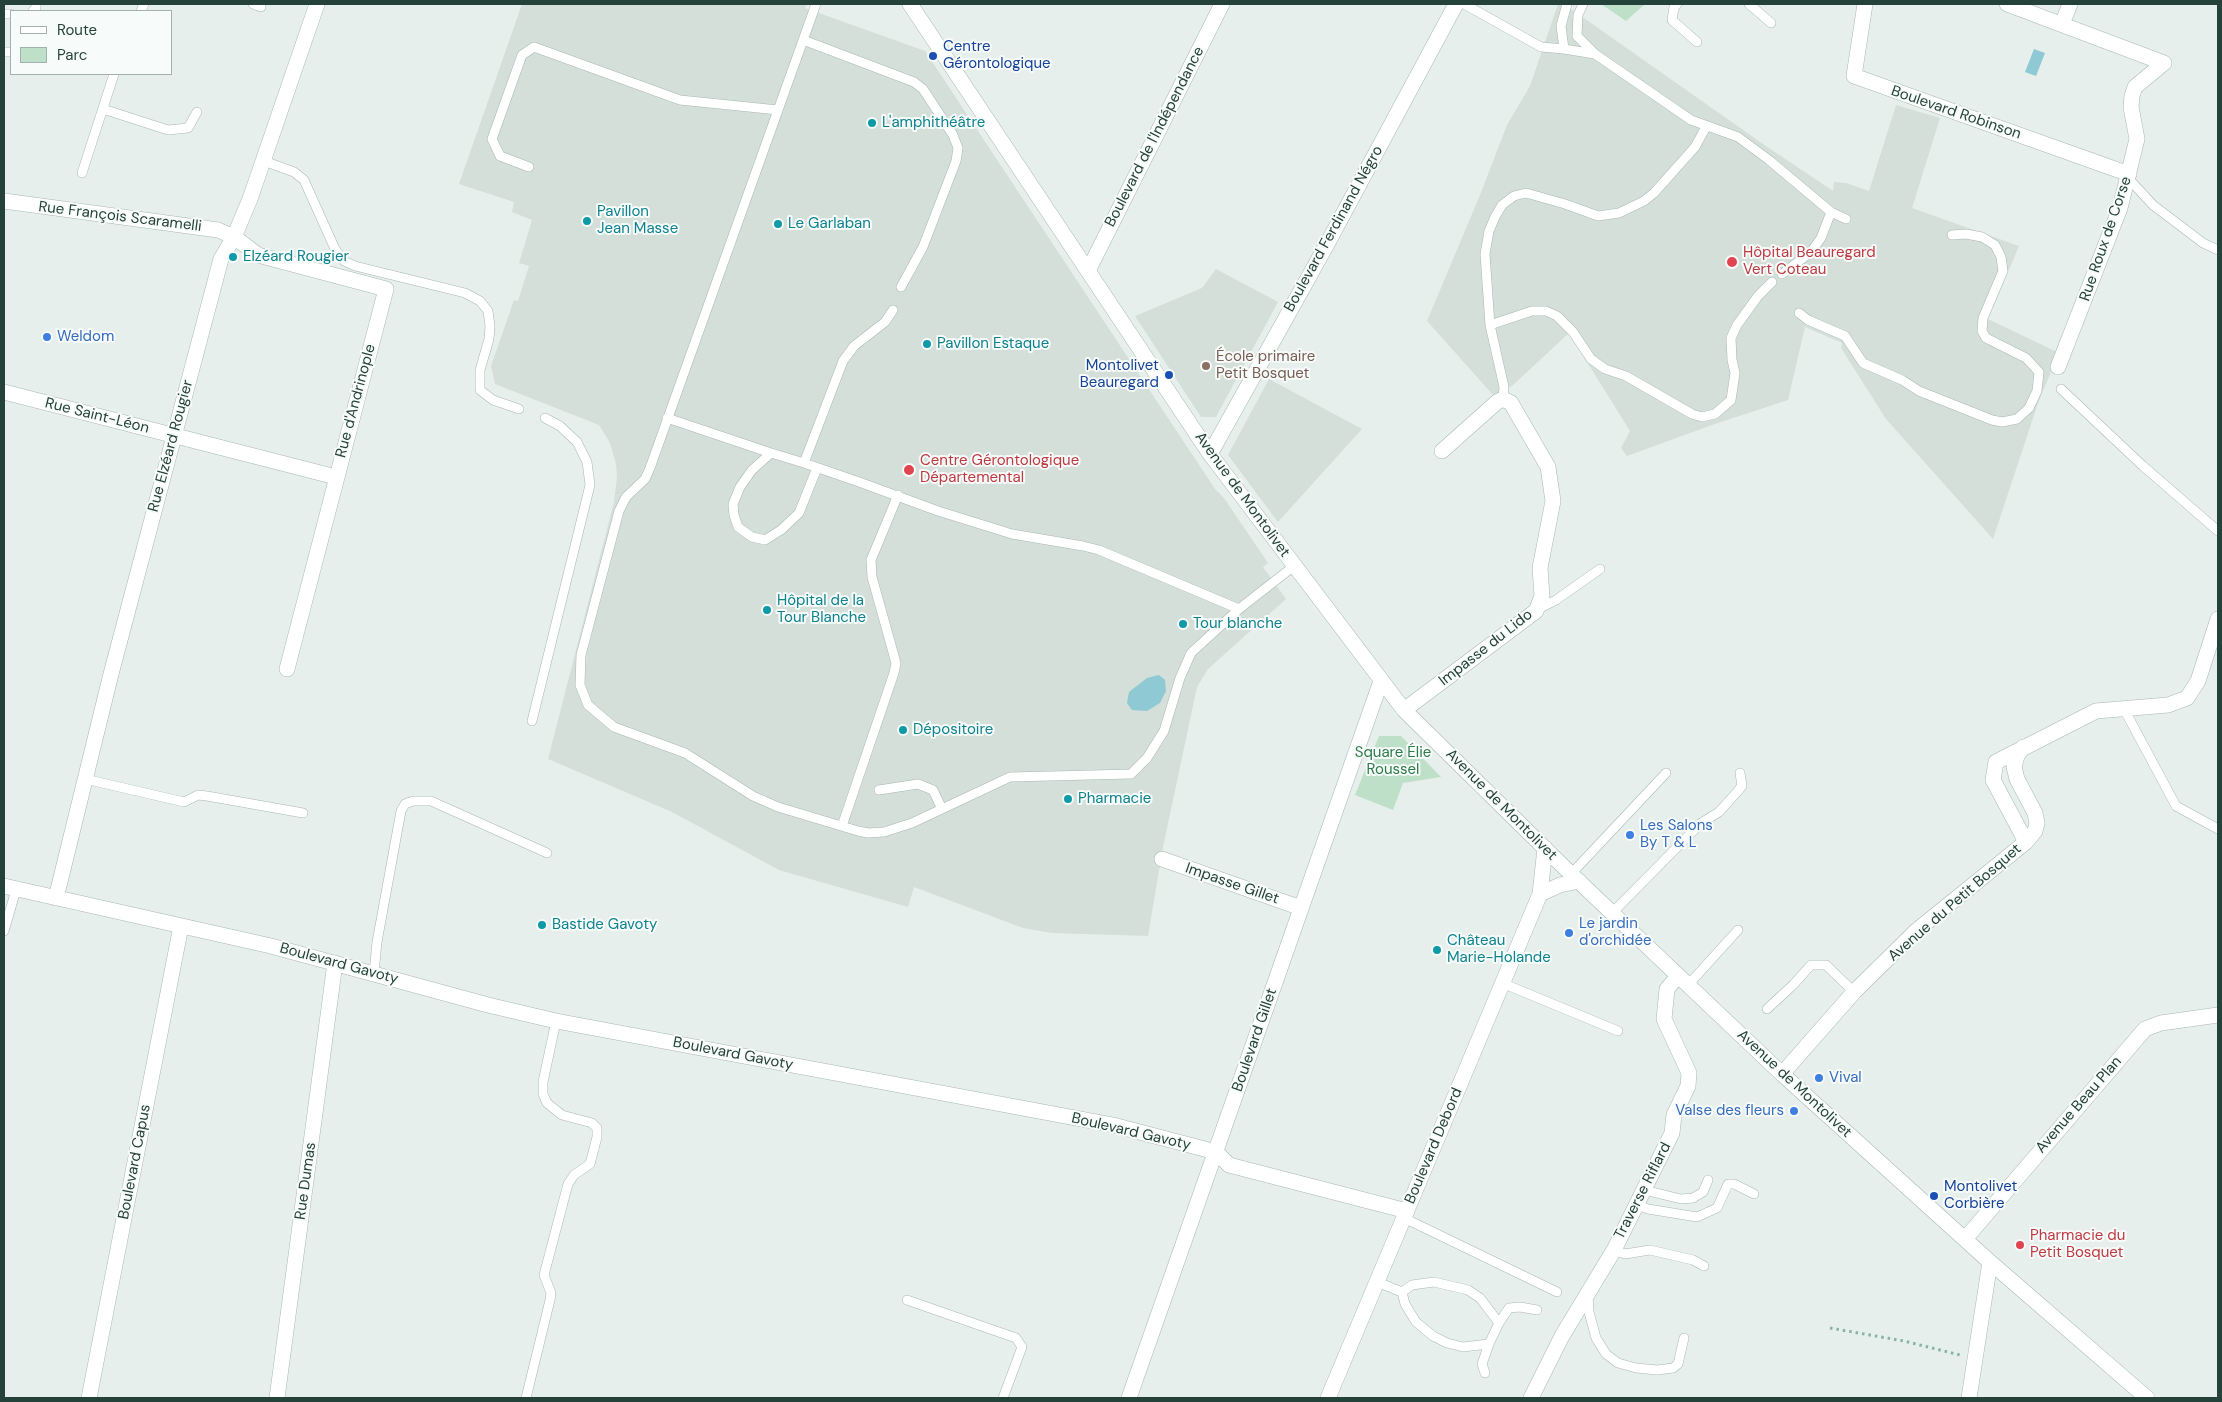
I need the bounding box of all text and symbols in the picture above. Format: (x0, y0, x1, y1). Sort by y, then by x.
legend (10, 10, 172, 75)
text: Route (57, 20, 97, 40)
place label: Centre Gérontologique (943, 38, 1051, 73)
street label: Boulevard de l'Indépendance (1102, 44, 1208, 230)
text: Parc (57, 45, 87, 65)
marker: Centre Gérontologique (927, 50, 939, 62)
street label: Boulevard Robinson (1889, 82, 2023, 144)
place label: L'amphithéâtre (882, 114, 985, 132)
marker: L'amphithéâtre (866, 117, 878, 129)
street label: Boulevard Ferdinand Négro (1281, 143, 1387, 315)
street label: Rue Roux de Corse (2076, 174, 2136, 304)
street label: Rue François Scaramelli (37, 198, 203, 236)
place label: Pavillon Jean Masse (597, 203, 678, 238)
marker: Pavillon Jean Masse (581, 215, 593, 227)
place label: Le Garlaban (788, 215, 871, 233)
marker: Le Garlaban (772, 218, 784, 230)
place label: Hôpital Beauregard Vert Coteau (1743, 244, 1876, 279)
place label: Elzéard Rougier (243, 248, 349, 266)
marker: Elzéard Rougier (227, 251, 239, 263)
marker: Hôpital Beauregard Vert Coteau (1725, 255, 1739, 269)
place label: Weldom (57, 328, 114, 346)
marker: Weldom (41, 331, 53, 343)
place label: Pavillon Estaque (937, 335, 1049, 353)
marker: Pavillon Estaque (921, 338, 933, 350)
street label: Rue d'Andrinople (332, 342, 380, 460)
place label: École primaire Petit Bosquet (1216, 348, 1315, 383)
place label: Montolivet Beauregard (1080, 357, 1159, 392)
marker: École primaire Petit Bosquet (1200, 360, 1212, 372)
marker: Montolivet Beauregard (1163, 369, 1175, 381)
street label: Rue Elzéard Rougier (145, 378, 197, 514)
street label: Rue Saint-Léon (43, 394, 151, 438)
street label: Avenue de Montolivet (1191, 429, 1293, 561)
place label: Centre Gérontologique Départemental (920, 452, 1079, 487)
marker: Centre Gérontologique Départemental (902, 463, 916, 477)
place label: Hôpital de la Tour Blanche (777, 592, 866, 627)
marker: Hôpital de la Tour Blanche (761, 604, 773, 616)
street label: Impasse du Lido (1436, 606, 1536, 690)
place label: Tour blanche (1193, 615, 1282, 633)
marker: Tour blanche (1177, 618, 1189, 630)
place label: Dépositoire (913, 721, 993, 739)
marker: Dépositoire (897, 724, 909, 736)
park label: Square Élie Roussel (1355, 744, 1431, 779)
street label: Avenue de Montolivet (1442, 746, 1560, 864)
place label: Pharmacie (1078, 790, 1151, 808)
marker: Pharmacie (1062, 793, 1074, 805)
place label: Les Salons By T & L (1640, 817, 1713, 852)
marker: Les Salons By T & L (1624, 829, 1636, 841)
street label: Avenue du Petit Bosquet (1885, 840, 2025, 966)
street label: Impasse Gillet (1183, 860, 1281, 908)
place label: Le jardin d'orchidée (1579, 915, 1652, 950)
place label: Bastide Gavoty (552, 916, 657, 934)
marker: Bastide Gavoty (536, 919, 548, 931)
marker: Le jardin d'orchidée (1563, 927, 1575, 939)
place label: Château Marie-Holande (1447, 932, 1551, 967)
street label: Boulevard Gavoty (278, 940, 400, 988)
marker: Château Marie-Holande (1431, 944, 1443, 956)
street label: Boulevard Gillet (1229, 986, 1281, 1094)
street label: Avenue de Montolivet (1733, 1026, 1855, 1142)
street label: Boulevard Gavoty (671, 1034, 795, 1074)
street label: Avenue Beau Plan (2032, 1053, 2126, 1157)
place label: Vival (1829, 1069, 1862, 1087)
marker: Vival (1813, 1072, 1825, 1084)
street label: Boulevard Debord (1401, 1085, 1467, 1207)
place label: Valse des fleurs (1675, 1102, 1784, 1120)
street label: Boulevard Capus (115, 1103, 155, 1221)
marker: Valse des fleurs (1788, 1105, 1800, 1117)
street label: Boulevard Gavoty (1070, 1110, 1192, 1154)
street label: Traverse Riflard (1611, 1140, 1675, 1242)
street label: Rue Dumas (292, 1141, 320, 1221)
place label: Montolivet Corbière (1944, 1178, 2017, 1213)
marker: Montolivet Corbière (1928, 1190, 1940, 1202)
place label: Pharmacie du Petit Bosquet (2030, 1227, 2125, 1262)
marker: Pharmacie du Petit Bosquet (2014, 1239, 2026, 1251)

